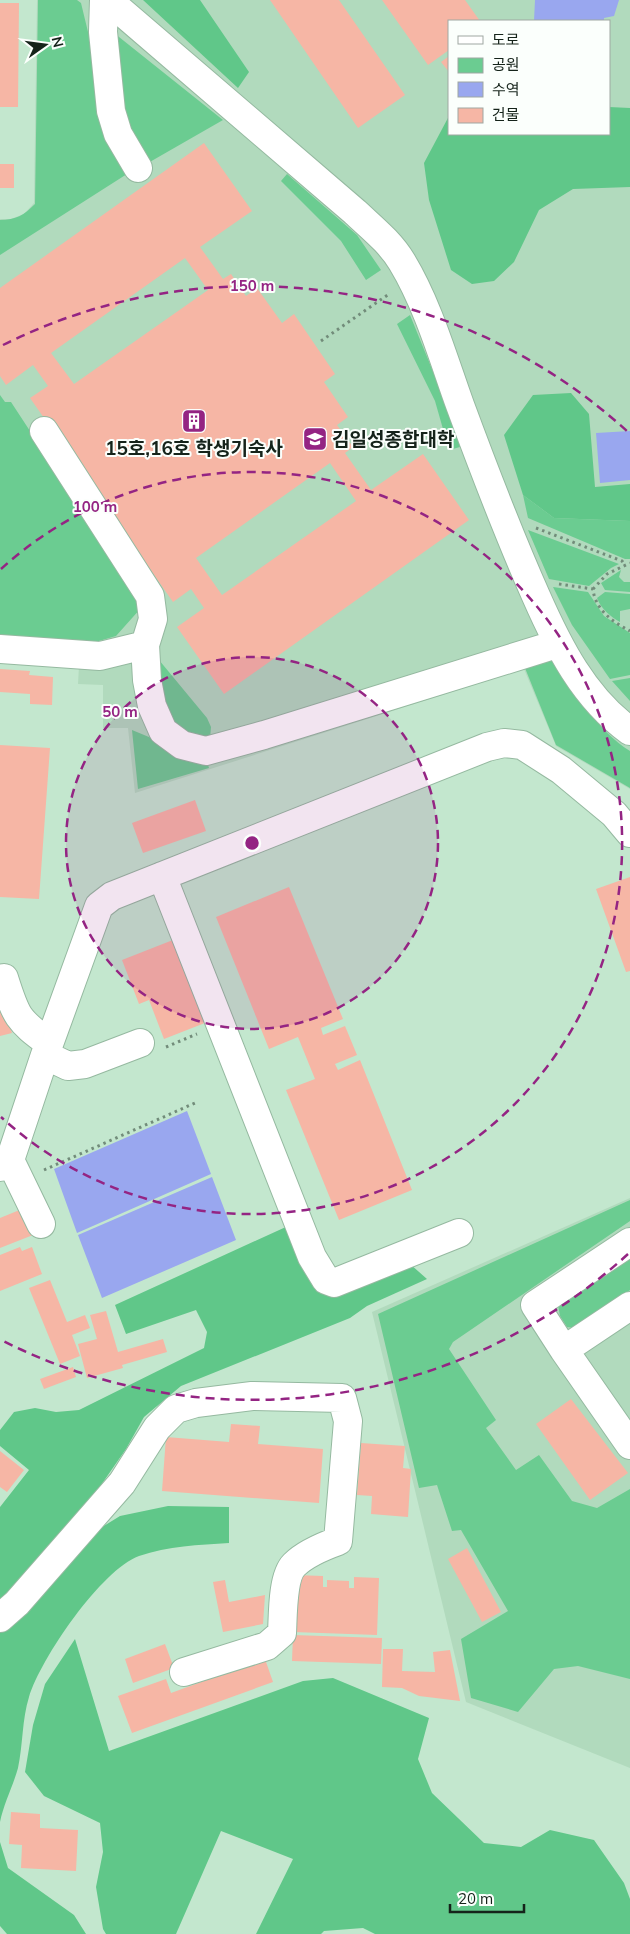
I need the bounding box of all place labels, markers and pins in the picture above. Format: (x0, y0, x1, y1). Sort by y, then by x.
building icon: 15호,16호 학생기숙사 (181, 408, 207, 434)
school or university icon: 김일성종합대학 (302, 426, 328, 452)
place label: 김일성종합대학 (332, 427, 454, 451)
place label: 15호,16호 학생기숙사 (105, 436, 283, 460)
centre of rings (243, 834, 261, 852)

